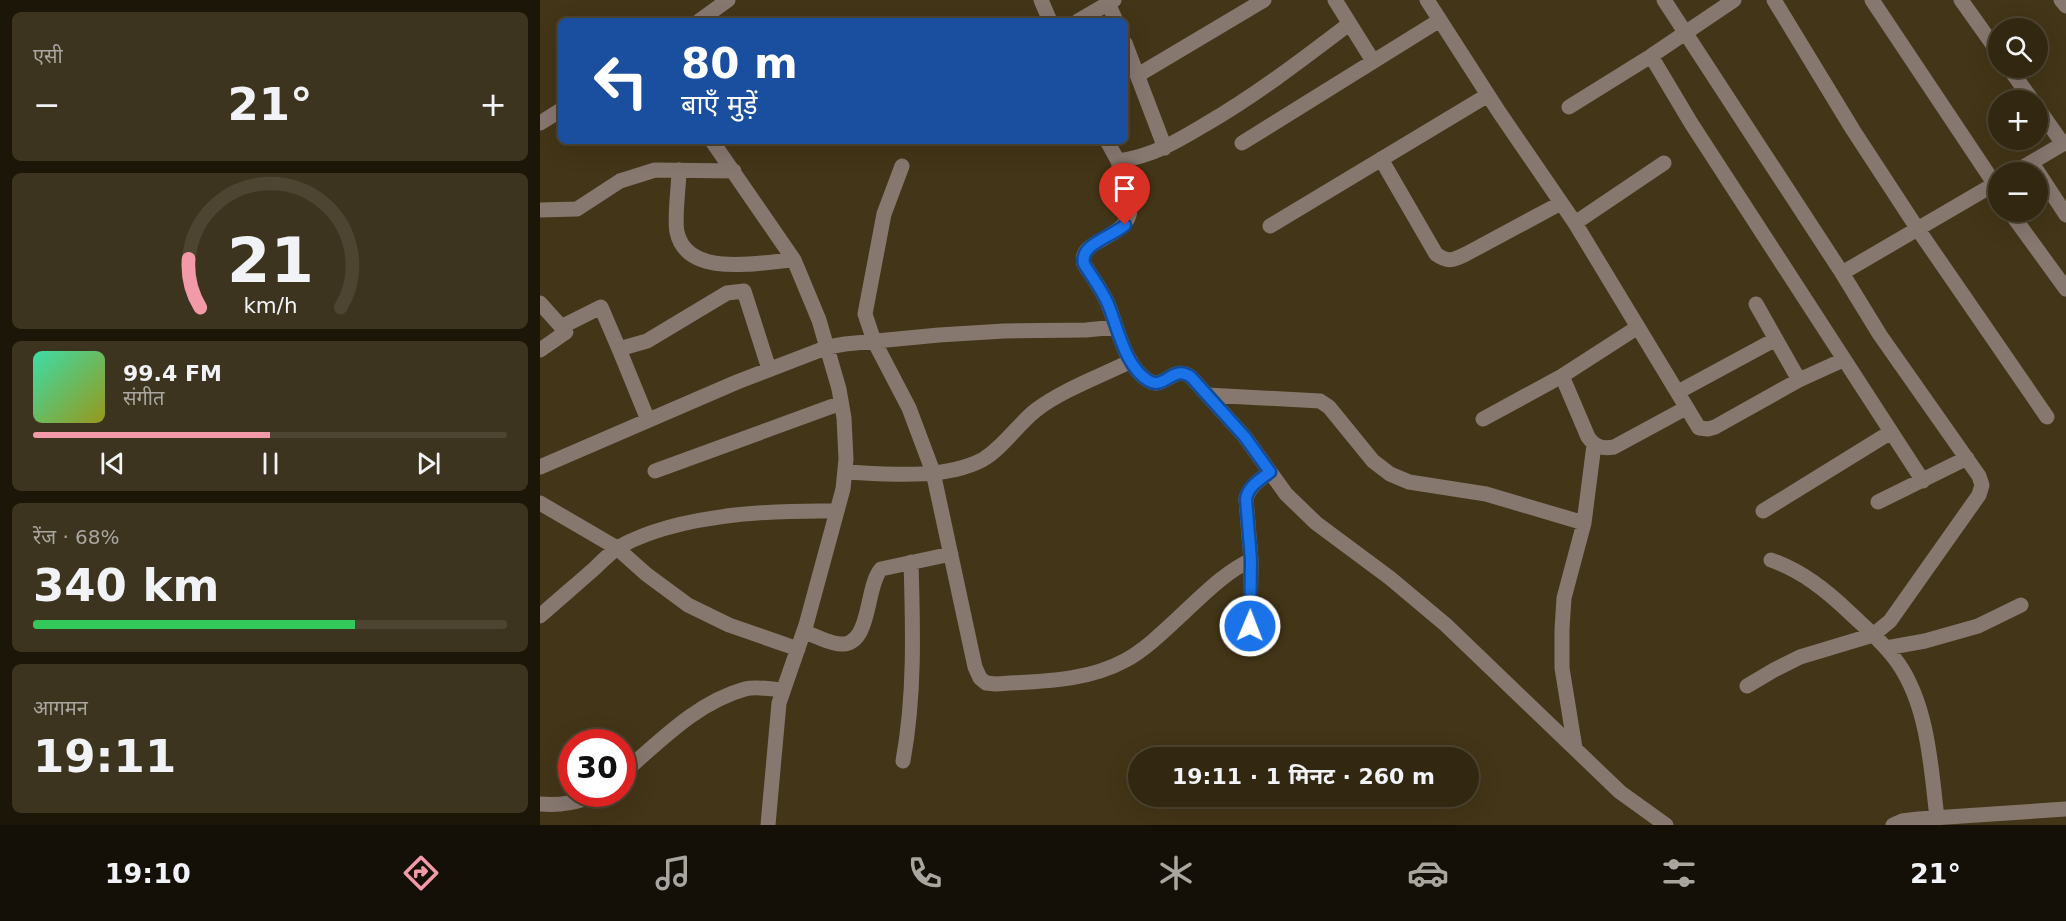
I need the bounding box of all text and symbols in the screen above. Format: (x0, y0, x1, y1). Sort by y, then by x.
map controls (1988, 18, 2048, 222)
button: search (1988, 18, 2048, 78)
text: 80 m (681, 39, 798, 88)
icon: left (582, 42, 660, 120)
text: एसी (33, 44, 63, 68)
text: 21° (227, 78, 313, 131)
text: − (33, 85, 61, 124)
text: + (479, 85, 507, 124)
text: बाएँ मुड़ें (681, 89, 758, 120)
button: + (1988, 90, 2048, 150)
button: − (1988, 162, 2048, 222)
pin (1099, 163, 1150, 225)
icon: arrive (1108, 172, 1141, 205)
text: 21 (227, 224, 313, 297)
text: km/h (243, 294, 297, 319)
text: 99.4 FM (123, 361, 222, 386)
text: संगीत (123, 386, 164, 410)
icon: previous (96, 447, 129, 480)
icon: pause (254, 447, 287, 480)
icon: next (412, 447, 445, 480)
text: रेंज · 68% (33, 525, 120, 549)
text: 340 km (33, 559, 219, 612)
position arrow (1218, 594, 1282, 658)
text: आगमन (33, 696, 88, 720)
speed limit sign: 30 (558, 729, 636, 807)
text: 19:11 (33, 730, 176, 783)
text: 19:11 · 1 मिनट · 260 m (1172, 764, 1435, 789)
icon: directions (400, 852, 442, 894)
icon: music (652, 852, 694, 894)
icon: phone (904, 852, 946, 894)
icon: climate (1155, 852, 1197, 894)
icon: car (1407, 852, 1449, 894)
icon: filters (1658, 852, 1700, 894)
text: 19:10 (105, 858, 191, 889)
text: 21° (1910, 858, 1961, 889)

